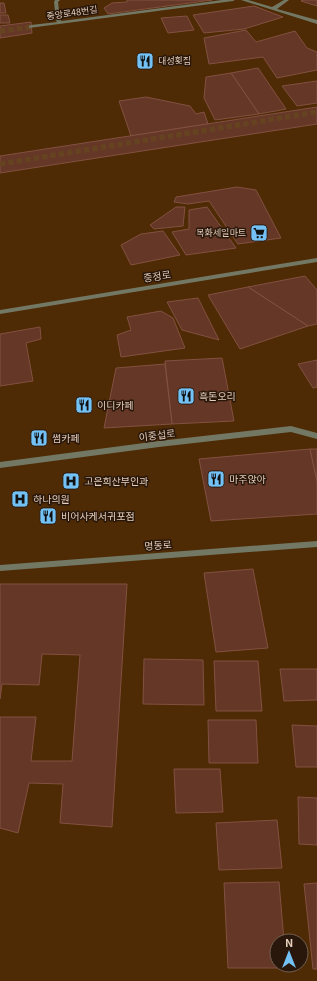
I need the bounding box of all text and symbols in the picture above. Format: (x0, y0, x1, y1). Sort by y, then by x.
street label: 중앙로48번길 (46, 2, 98, 23)
restaurant icon: 대성횟집 (135, 51, 155, 71)
place label: 대성횟집 (158, 54, 191, 67)
supermarket icon: 목화세일마트 (249, 223, 269, 243)
place label: 목화세일마트 (196, 226, 246, 239)
street label: 중정로 (142, 266, 172, 285)
restaurant icon: 흑돈오리 (176, 386, 196, 406)
place label: 흑돈오리 (199, 388, 236, 403)
restaurant icon: 이디카페 (74, 395, 94, 415)
place label: 이디카페 (97, 397, 134, 412)
street label: 이중섭로 (138, 425, 176, 444)
restaurant icon: 썸카페 (29, 428, 49, 448)
place label: 썸카페 (52, 430, 80, 445)
restaurant icon: 마주앉아 (206, 469, 226, 489)
hospital icon: 고은희산부인과 (61, 471, 81, 491)
place label: 마주앉아 (229, 471, 267, 486)
place label: 고은희산부인과 (84, 473, 148, 488)
hospital icon: 하나의원 (10, 489, 30, 509)
place label: 하나의원 (33, 491, 70, 506)
restaurant icon: 비어사케서귀포점 (38, 506, 58, 526)
place label: 비어사케서귀포점 (61, 508, 135, 523)
street label: 명동로 (144, 536, 172, 553)
north arrow (269, 933, 309, 973)
text: N (285, 934, 293, 950)

